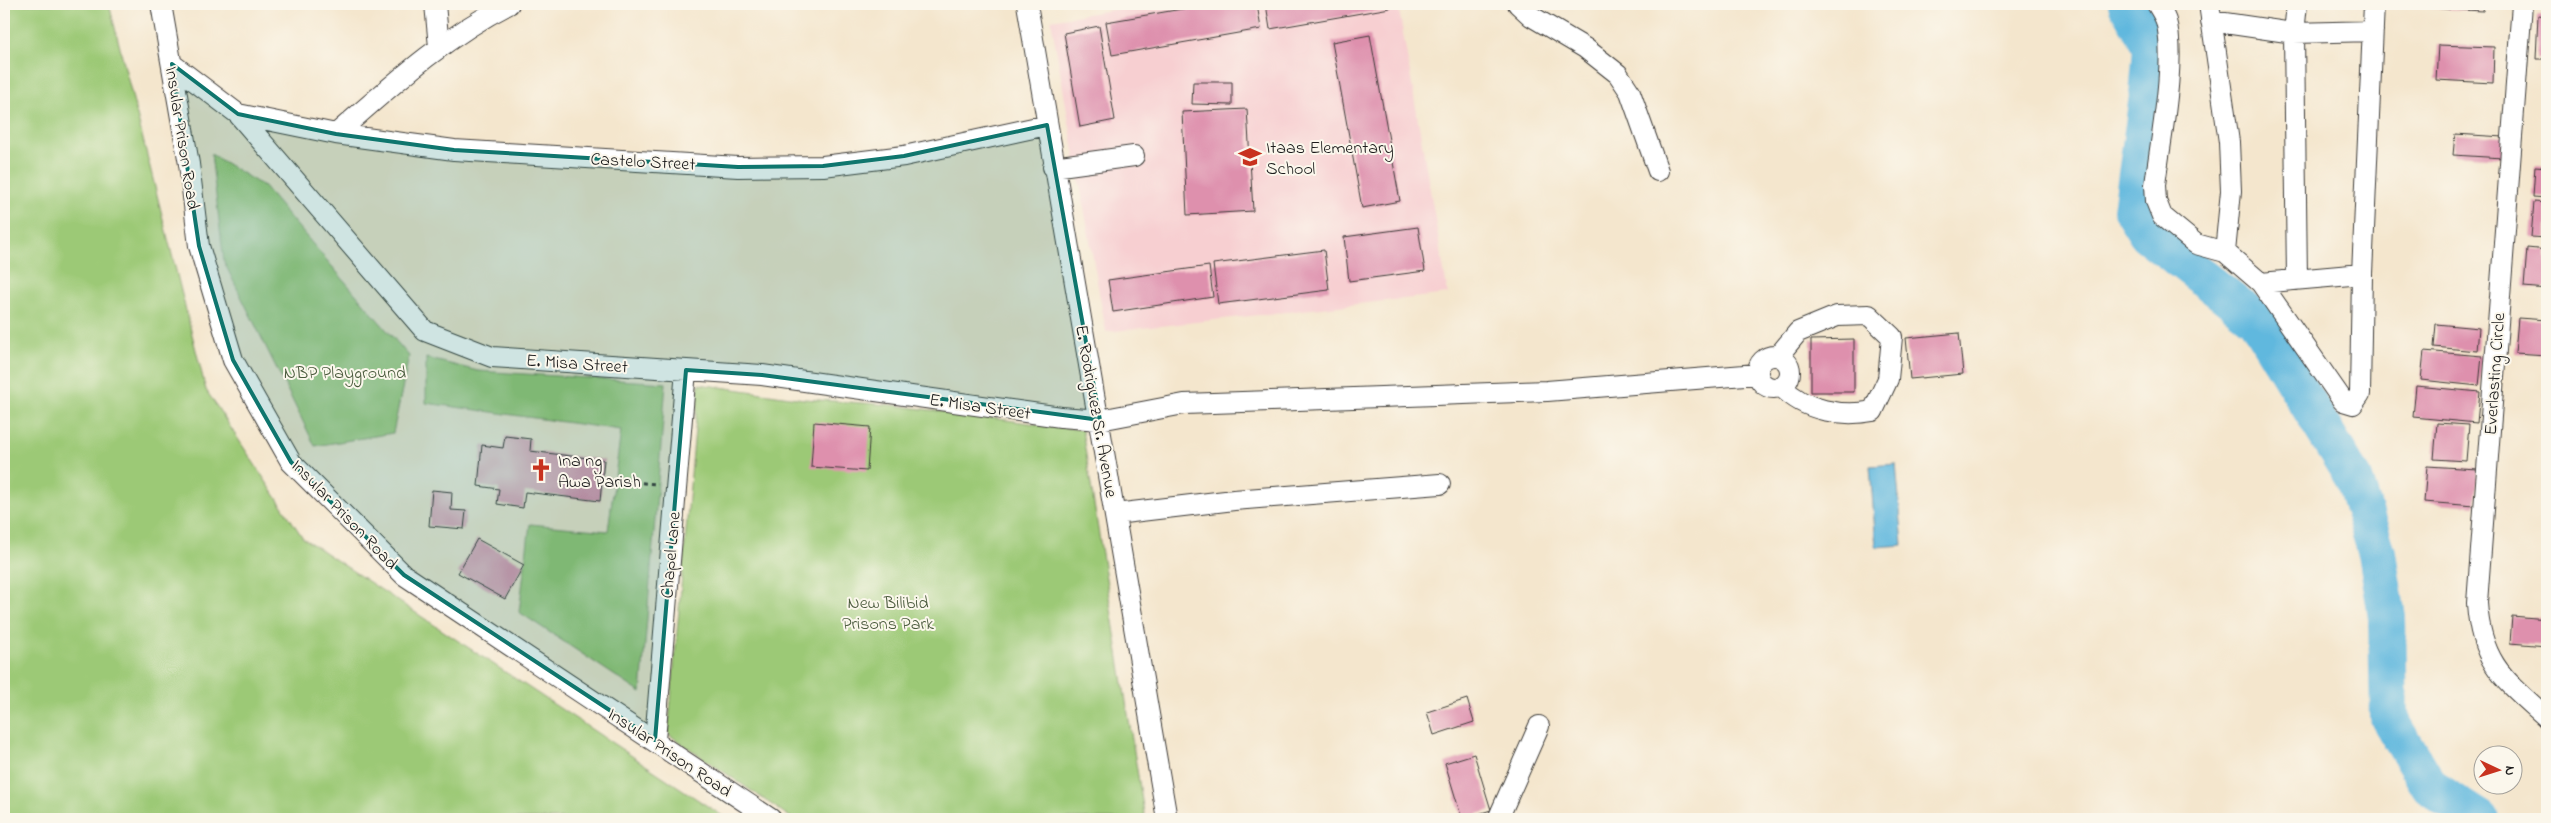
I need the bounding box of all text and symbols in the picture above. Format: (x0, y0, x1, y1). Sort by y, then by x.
street label: Insular Prison Road (157, 65, 205, 212)
place label: Itaas Elementary School (1266, 136, 1394, 183)
school or university icon: Itaas Elementary School (1237, 144, 1263, 170)
street label: Castelo Street (590, 147, 696, 179)
street label: Everlasting Circle (2479, 311, 2514, 436)
street label: E. Rodriguez Sr. Avenue (1066, 323, 1123, 501)
street label: E. Misa Street (525, 348, 629, 382)
park label: NBP Playground (284, 361, 406, 388)
street label: E. Misa Street (927, 388, 1032, 428)
place label: Ina ng Awa Parish (558, 449, 641, 496)
street label: Insular Prison Road (284, 454, 403, 576)
church icon: Ina ng Awa Parish (528, 457, 554, 483)
street label: Chapel Lane (655, 510, 689, 600)
park label: New Bilibid Prisons Park (842, 591, 934, 638)
street label: Insular Prison Road (602, 702, 736, 805)
north arrow (2474, 746, 2524, 796)
text: N (2499, 765, 2520, 776)

